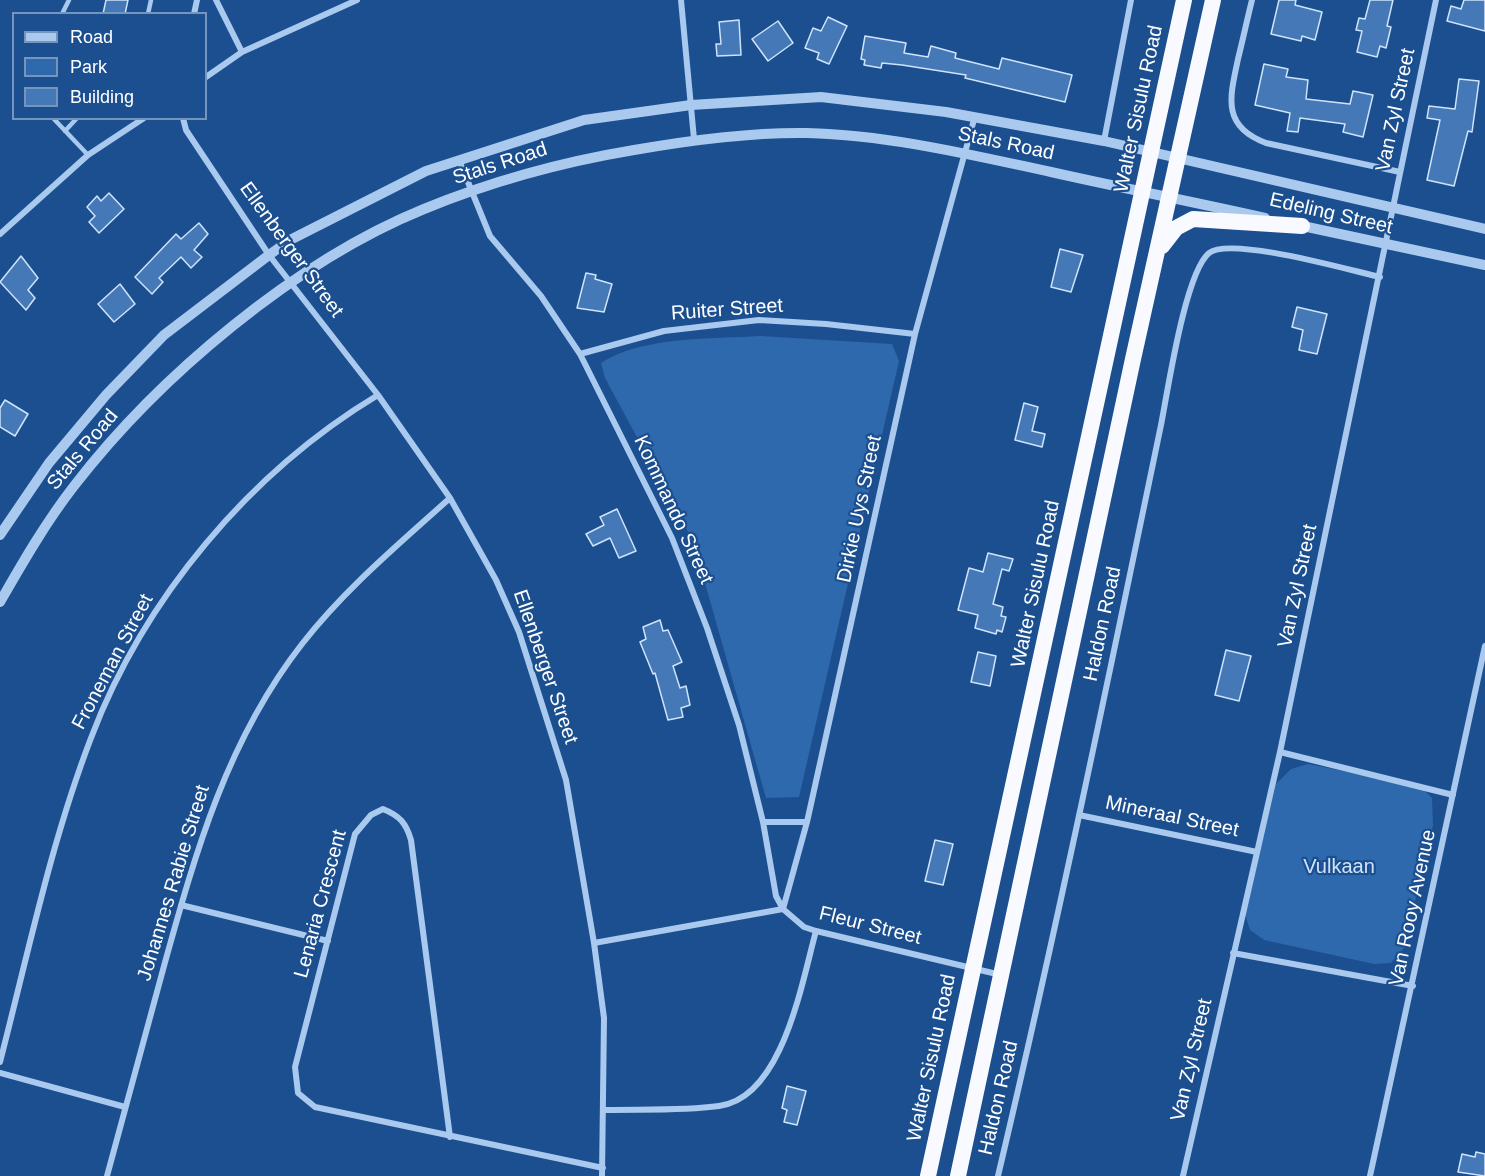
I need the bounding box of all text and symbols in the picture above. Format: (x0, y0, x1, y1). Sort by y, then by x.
legend (12, 12, 207, 120)
street label: Walter Sisulu Road (1110, 23, 1168, 195)
text: Road (70, 27, 113, 47)
street label: Van Zyl Street (1371, 46, 1421, 174)
text: Park (70, 57, 107, 77)
text: Building (70, 87, 134, 107)
street label: Stals Road (956, 122, 1056, 166)
street label: Stals Road (450, 137, 550, 191)
street label: Ellenberger Street (234, 178, 348, 322)
street label: Edeling Street (1267, 188, 1395, 240)
street label: Ruiter Street (670, 294, 784, 326)
street label: Stals Road (42, 405, 124, 495)
street label: Kommando Street (628, 432, 718, 588)
street label: Dirkie Uys Street (833, 433, 887, 585)
street label: Walter Sisulu Road (1007, 498, 1065, 670)
street label: Van Zyl Street (1273, 522, 1323, 650)
street label: Haldon Road (1079, 564, 1127, 684)
street label: Ellenberger Street (507, 587, 583, 747)
street label: Froneman Street (67, 590, 159, 734)
street label: Johannes Rabie Street (133, 782, 215, 984)
street label: Mineraal Street (1103, 791, 1241, 843)
street label: Lenaria Crescent (290, 827, 352, 981)
street label: Van Rooy Avenue (1385, 828, 1441, 988)
park label: Vulkaan (1303, 855, 1375, 879)
street label: Fleur Street (816, 902, 924, 950)
street label: Walter Sisulu Road (903, 972, 961, 1144)
street label: Van Zyl Street (1166, 996, 1218, 1124)
street label: Haldon Road (974, 1038, 1024, 1158)

